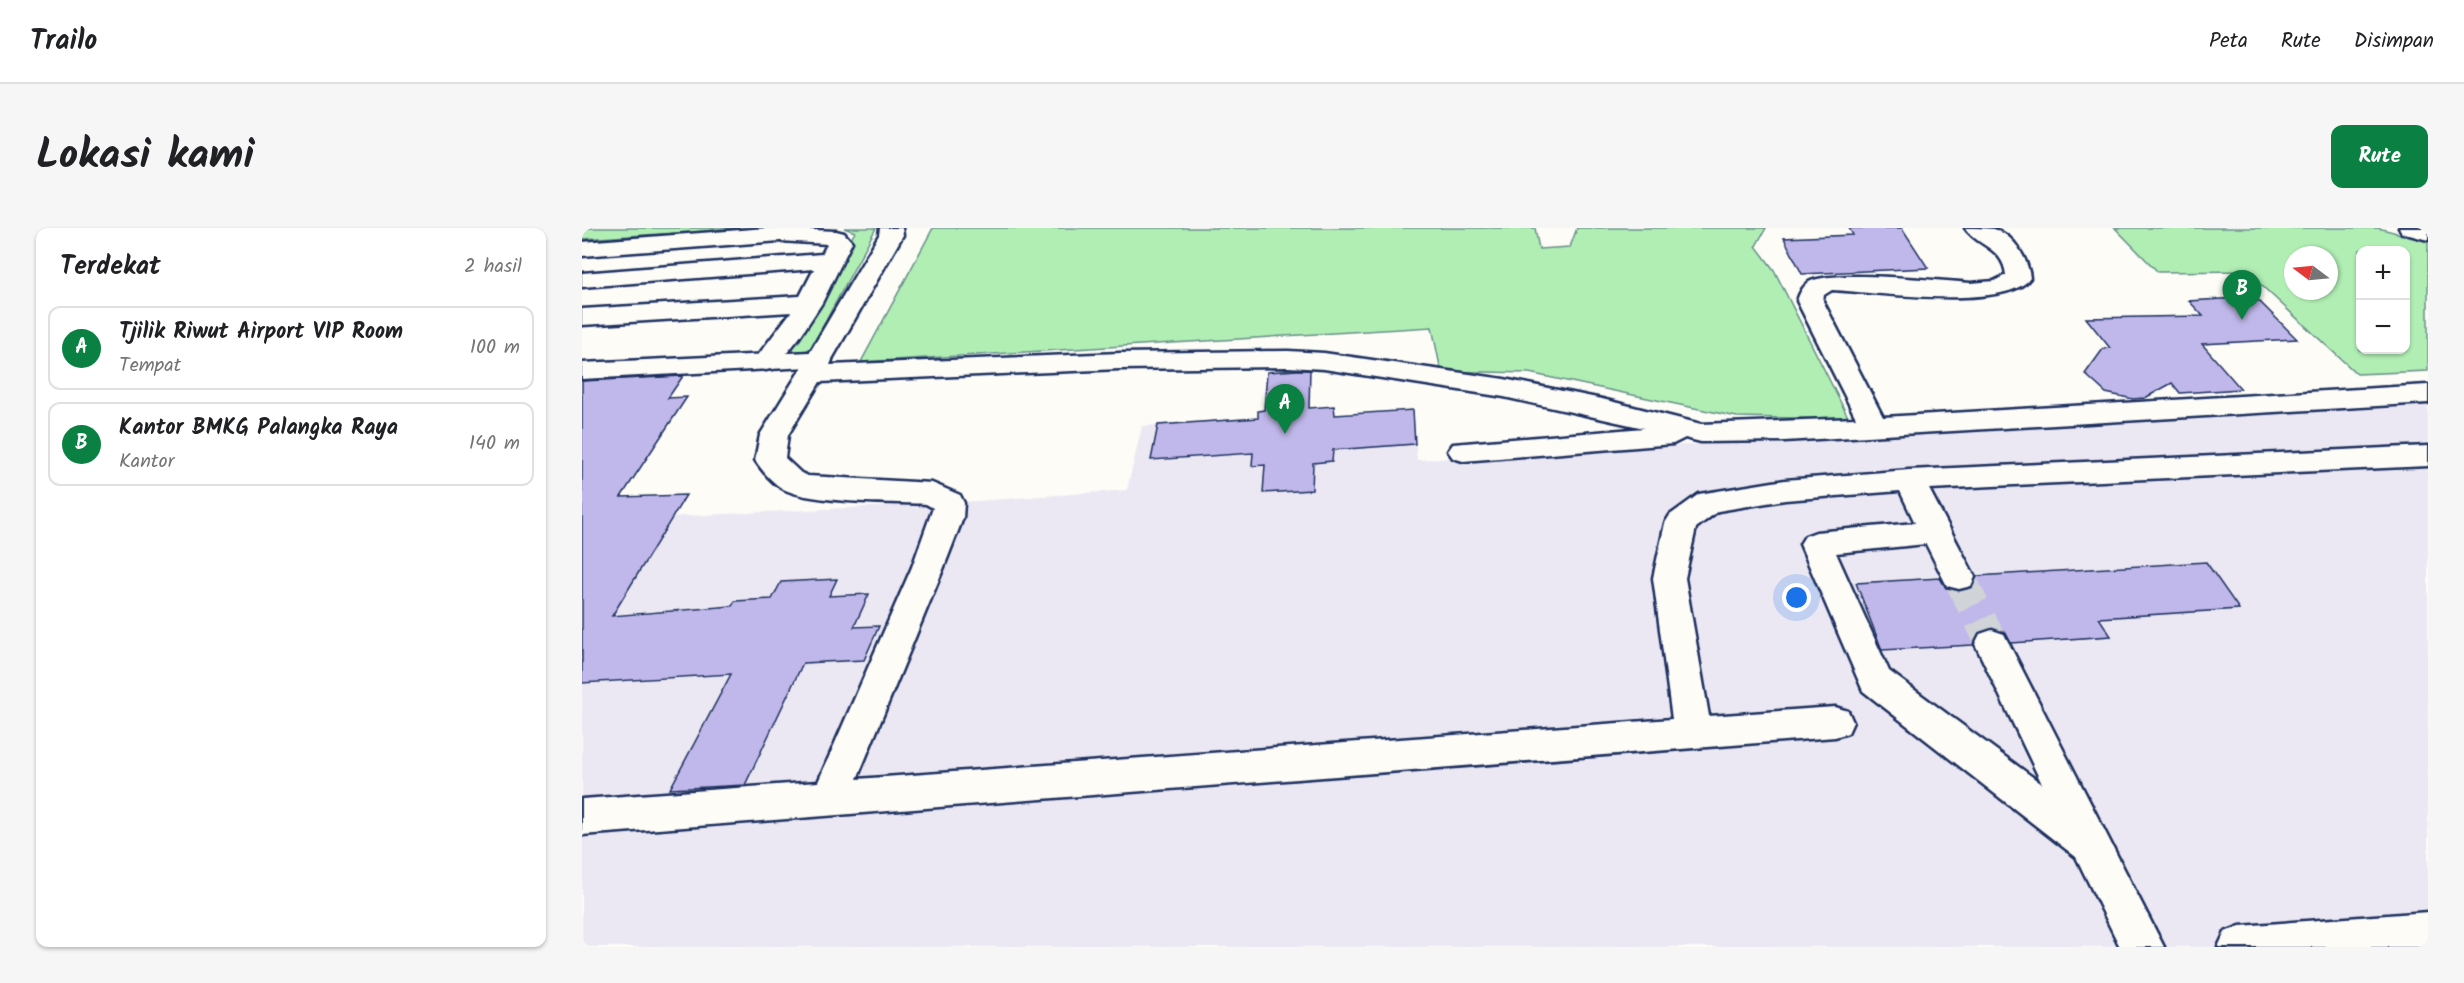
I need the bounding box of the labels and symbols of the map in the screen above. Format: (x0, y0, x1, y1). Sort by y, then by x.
north arrow (2284, 246, 2338, 300)
pin: B (2222, 270, 2262, 320)
pin: A (1266, 384, 1304, 434)
your location (1782, 583, 1811, 612)

